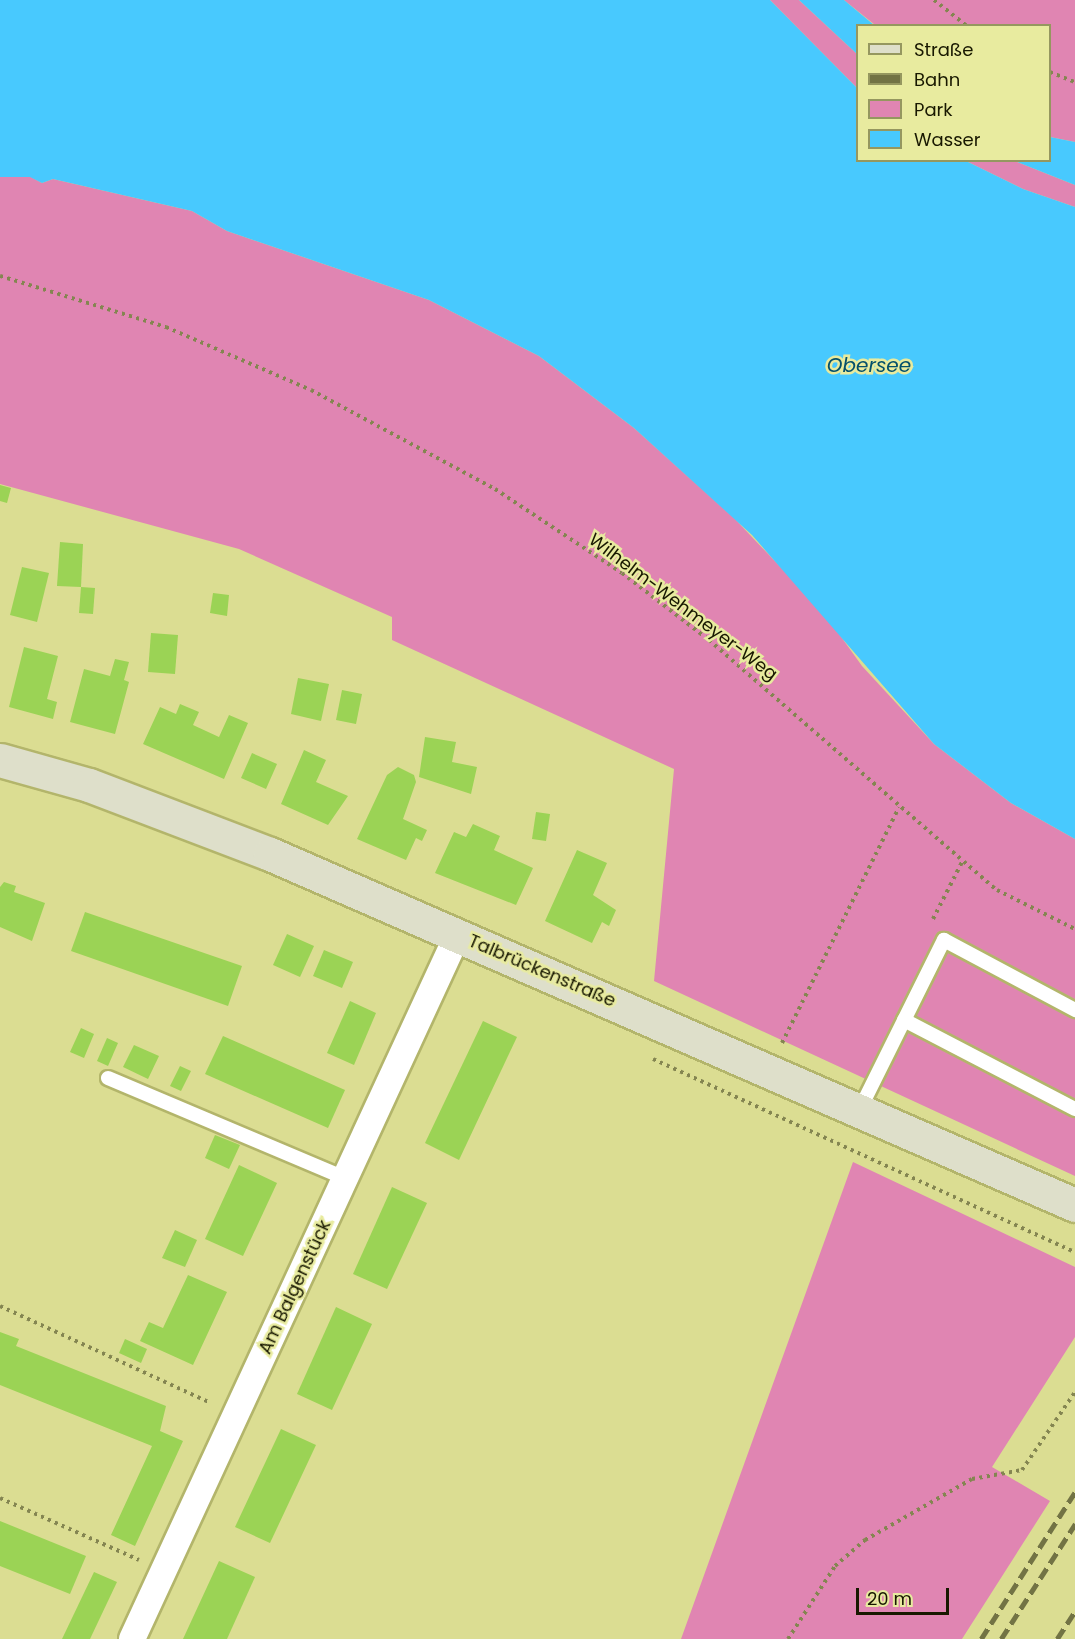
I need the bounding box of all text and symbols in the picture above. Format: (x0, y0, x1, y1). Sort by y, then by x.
legend (856, 24, 1051, 162)
text: Straße (914, 37, 973, 62)
text: Bahn (914, 67, 960, 92)
text: Park (914, 97, 953, 122)
text: Wasser (914, 127, 980, 152)
water label: Obersee (827, 353, 911, 377)
street label: Wilhelm-Wehmeyer-Weg (584, 529, 782, 685)
street label: Talbrückenstraße (465, 930, 619, 1012)
street label: Am Balgenstück (254, 1216, 336, 1358)
scale bar (859, 1576, 952, 1614)
text: 20 m (867, 1586, 912, 1611)

